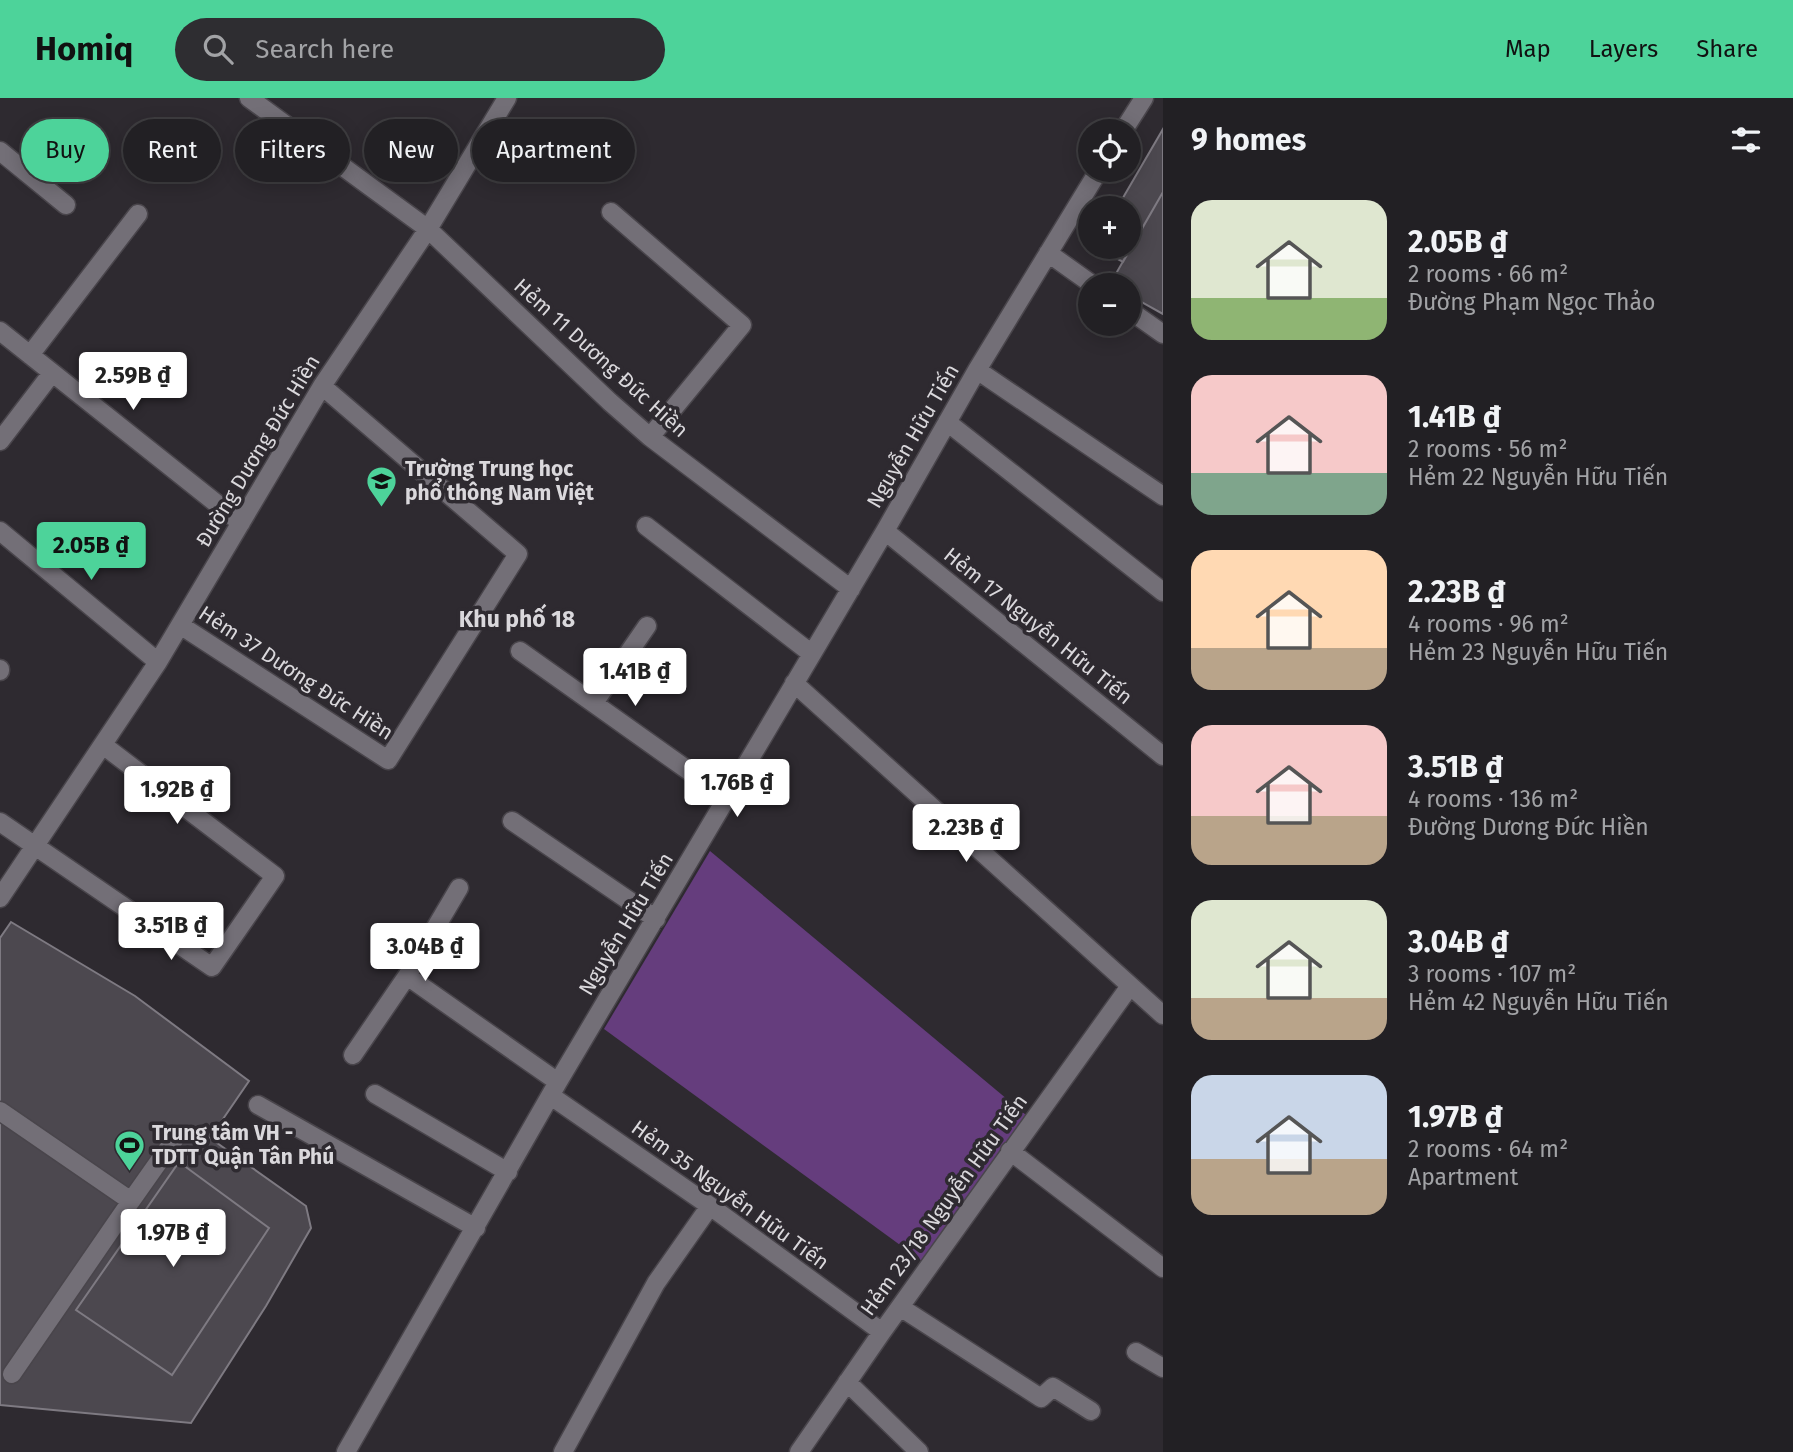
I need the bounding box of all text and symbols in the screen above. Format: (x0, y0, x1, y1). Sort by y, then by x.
search box (175, 18, 665, 81)
text: Homiq (35, 29, 133, 69)
icon: search (199, 30, 237, 68)
text: Search here (255, 34, 394, 65)
text: Map (1505, 35, 1551, 63)
text: Layers (1589, 35, 1658, 63)
text: Share (1696, 35, 1758, 63)
chip: Buy (21, 119, 109, 182)
chip: Rent (123, 119, 221, 182)
chip: Filters (235, 119, 350, 182)
chip: New (364, 119, 458, 182)
chip: Apartment (472, 119, 635, 182)
map controls (1078, 119, 1141, 336)
button: locate (1078, 119, 1141, 182)
icon: filters (1727, 121, 1765, 159)
text: 9 homes (1191, 122, 1306, 158)
button: + (1078, 196, 1141, 259)
text: 2.05B ₫ (1408, 224, 1508, 260)
icon: home (1247, 228, 1331, 312)
text: 2 rooms · 66 m² (1408, 260, 1568, 288)
street label: Hẻm 11 Dương Đức Hiền (509, 273, 693, 443)
button: − (1078, 273, 1141, 336)
text: Đường Phạm Ngọc Thảo (1408, 288, 1656, 316)
street label: Đường Dương Đức Hiền (190, 350, 326, 552)
pin: 2.59B ₫ (68, 352, 198, 412)
street label: Nguyễn Hữu Tiến (861, 359, 965, 513)
text: 2.59B ₫ (95, 361, 171, 389)
text: 1.41B ₫ (1408, 399, 1501, 435)
icon: home (1247, 403, 1331, 487)
text: 2 rooms · 56 m² (1408, 435, 1567, 463)
place label: Trường Trung học phổ thông Nam Việt (405, 456, 595, 506)
text: Hẻm 22 Nguyễn Hữu Tiến (1408, 463, 1668, 491)
school or university icon: Trường Trung học phổ thông Nam Việt (365, 464, 399, 508)
pin: 2.05B ₫ (26, 522, 156, 582)
text: 2.05B ₫ (53, 531, 129, 559)
street label: Hẻm 17 Nguyễn Hữu Tiến (938, 542, 1138, 710)
text: 2.23B ₫ (1408, 574, 1506, 610)
icon: home (1247, 578, 1331, 662)
street label: Hẻm 37 Dương Đức Hiền (194, 600, 398, 746)
district label: Khu phố 18 (459, 603, 575, 633)
text: 4 rooms · 96 m² (1408, 610, 1569, 638)
text: Hẻm 23 Nguyễn Hữu Tiến (1408, 638, 1668, 666)
pin: 1.41B ₫ (570, 648, 700, 708)
text: 1.41B ₫ (599, 657, 671, 685)
text: 3.51B ₫ (1408, 749, 1503, 785)
icon: home (1247, 753, 1331, 837)
pin: 1.76B ₫ (672, 760, 802, 819)
pin: 1.92B ₫ (112, 766, 242, 826)
text: 1.76B ₫ (700, 768, 774, 796)
text: 1.92B ₫ (140, 775, 214, 803)
text: 4 rooms · 136 m² (1408, 785, 1578, 813)
pin: 2.23B ₫ (901, 804, 1031, 864)
text: 2.23B ₫ (929, 813, 1003, 841)
text: Đường Dương Đức Hiền (1408, 813, 1649, 841)
street label: Nguyễn Hữu Tiến (573, 848, 679, 1000)
pin: 3.51B ₫ (106, 902, 236, 962)
text: 3.51B ₫ (134, 911, 208, 939)
pin: 3.04B ₫ (360, 924, 490, 983)
text: 3.04B ₫ (1408, 924, 1509, 960)
icon: home (1247, 928, 1331, 1012)
text: 3.04B ₫ (386, 932, 464, 960)
text: 3 rooms · 107 m² (1408, 960, 1576, 988)
text: Hẻm 42 Nguyễn Hữu Tiến (1408, 988, 1669, 1016)
street label: Hẻm 23/18 Nguyễn Hữu Tiến (855, 1089, 1033, 1321)
text: 1.97B ₫ (1408, 1099, 1503, 1135)
icon: home (1247, 1103, 1331, 1187)
street label: Hẻm 35 Nguyễn Hữu Tiến (626, 1115, 834, 1275)
place label: Trung tâm VH - TDTT Quận Tân Phú (152, 1120, 334, 1170)
sports icon: Trung tâm VH - TDTT Quận Tân Phú (112, 1128, 146, 1172)
text: 2 rooms · 64 m² (1408, 1135, 1568, 1163)
text: Apartment (1408, 1163, 1518, 1191)
pin: 1.97B ₫ (108, 1210, 238, 1269)
text: 1.97B ₫ (137, 1218, 209, 1246)

